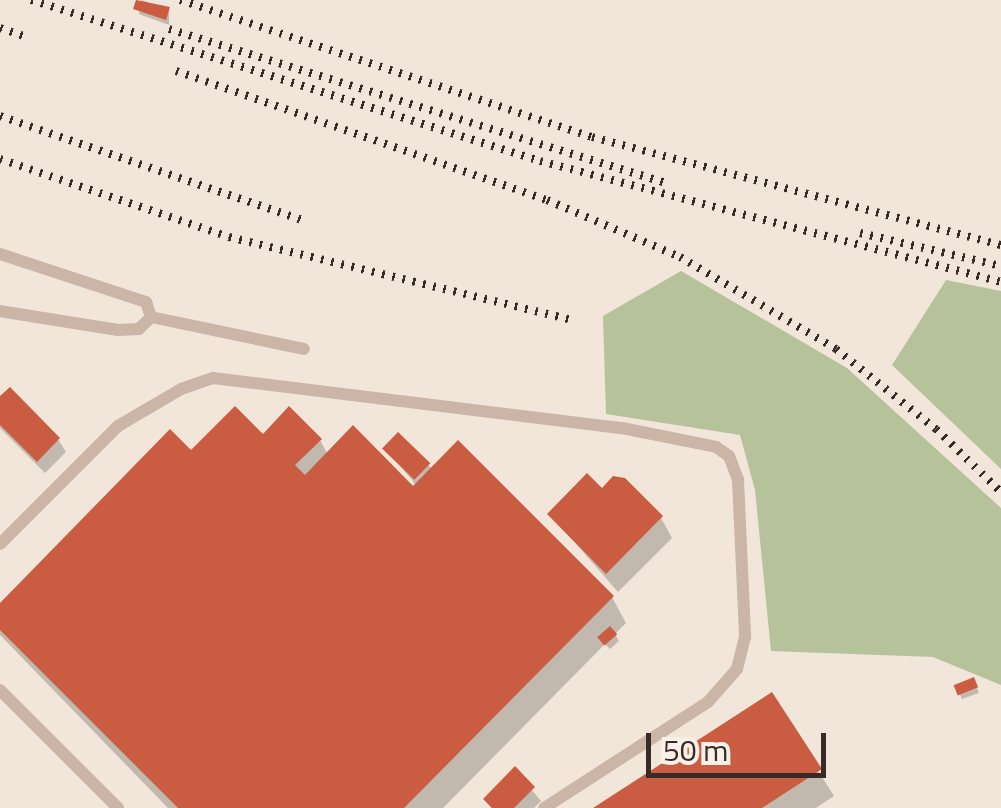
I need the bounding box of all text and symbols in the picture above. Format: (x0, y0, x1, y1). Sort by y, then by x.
scale bar (651, 713, 831, 775)
text: 50 m (663, 727, 728, 773)

